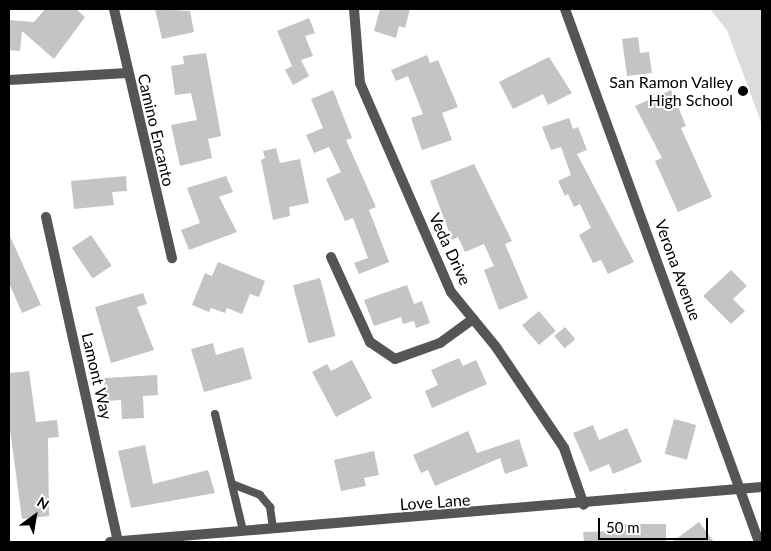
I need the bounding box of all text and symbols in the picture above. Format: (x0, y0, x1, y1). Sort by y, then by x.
street label: Camino Encanto (134, 72, 178, 188)
place label: San Ramon Valley High School (609, 72, 733, 110)
marker: San Ramon Valley High School (737, 85, 749, 97)
street label: Veda Drive (425, 210, 475, 288)
street label: Verona Avenue (651, 217, 705, 323)
street label: Lamont Way (78, 331, 116, 421)
street label: Love Lane (399, 490, 471, 514)
north arrow (10, 491, 60, 541)
text: N (34, 493, 52, 513)
scale bar (601, 508, 711, 540)
text: 50 m (606, 518, 640, 536)

